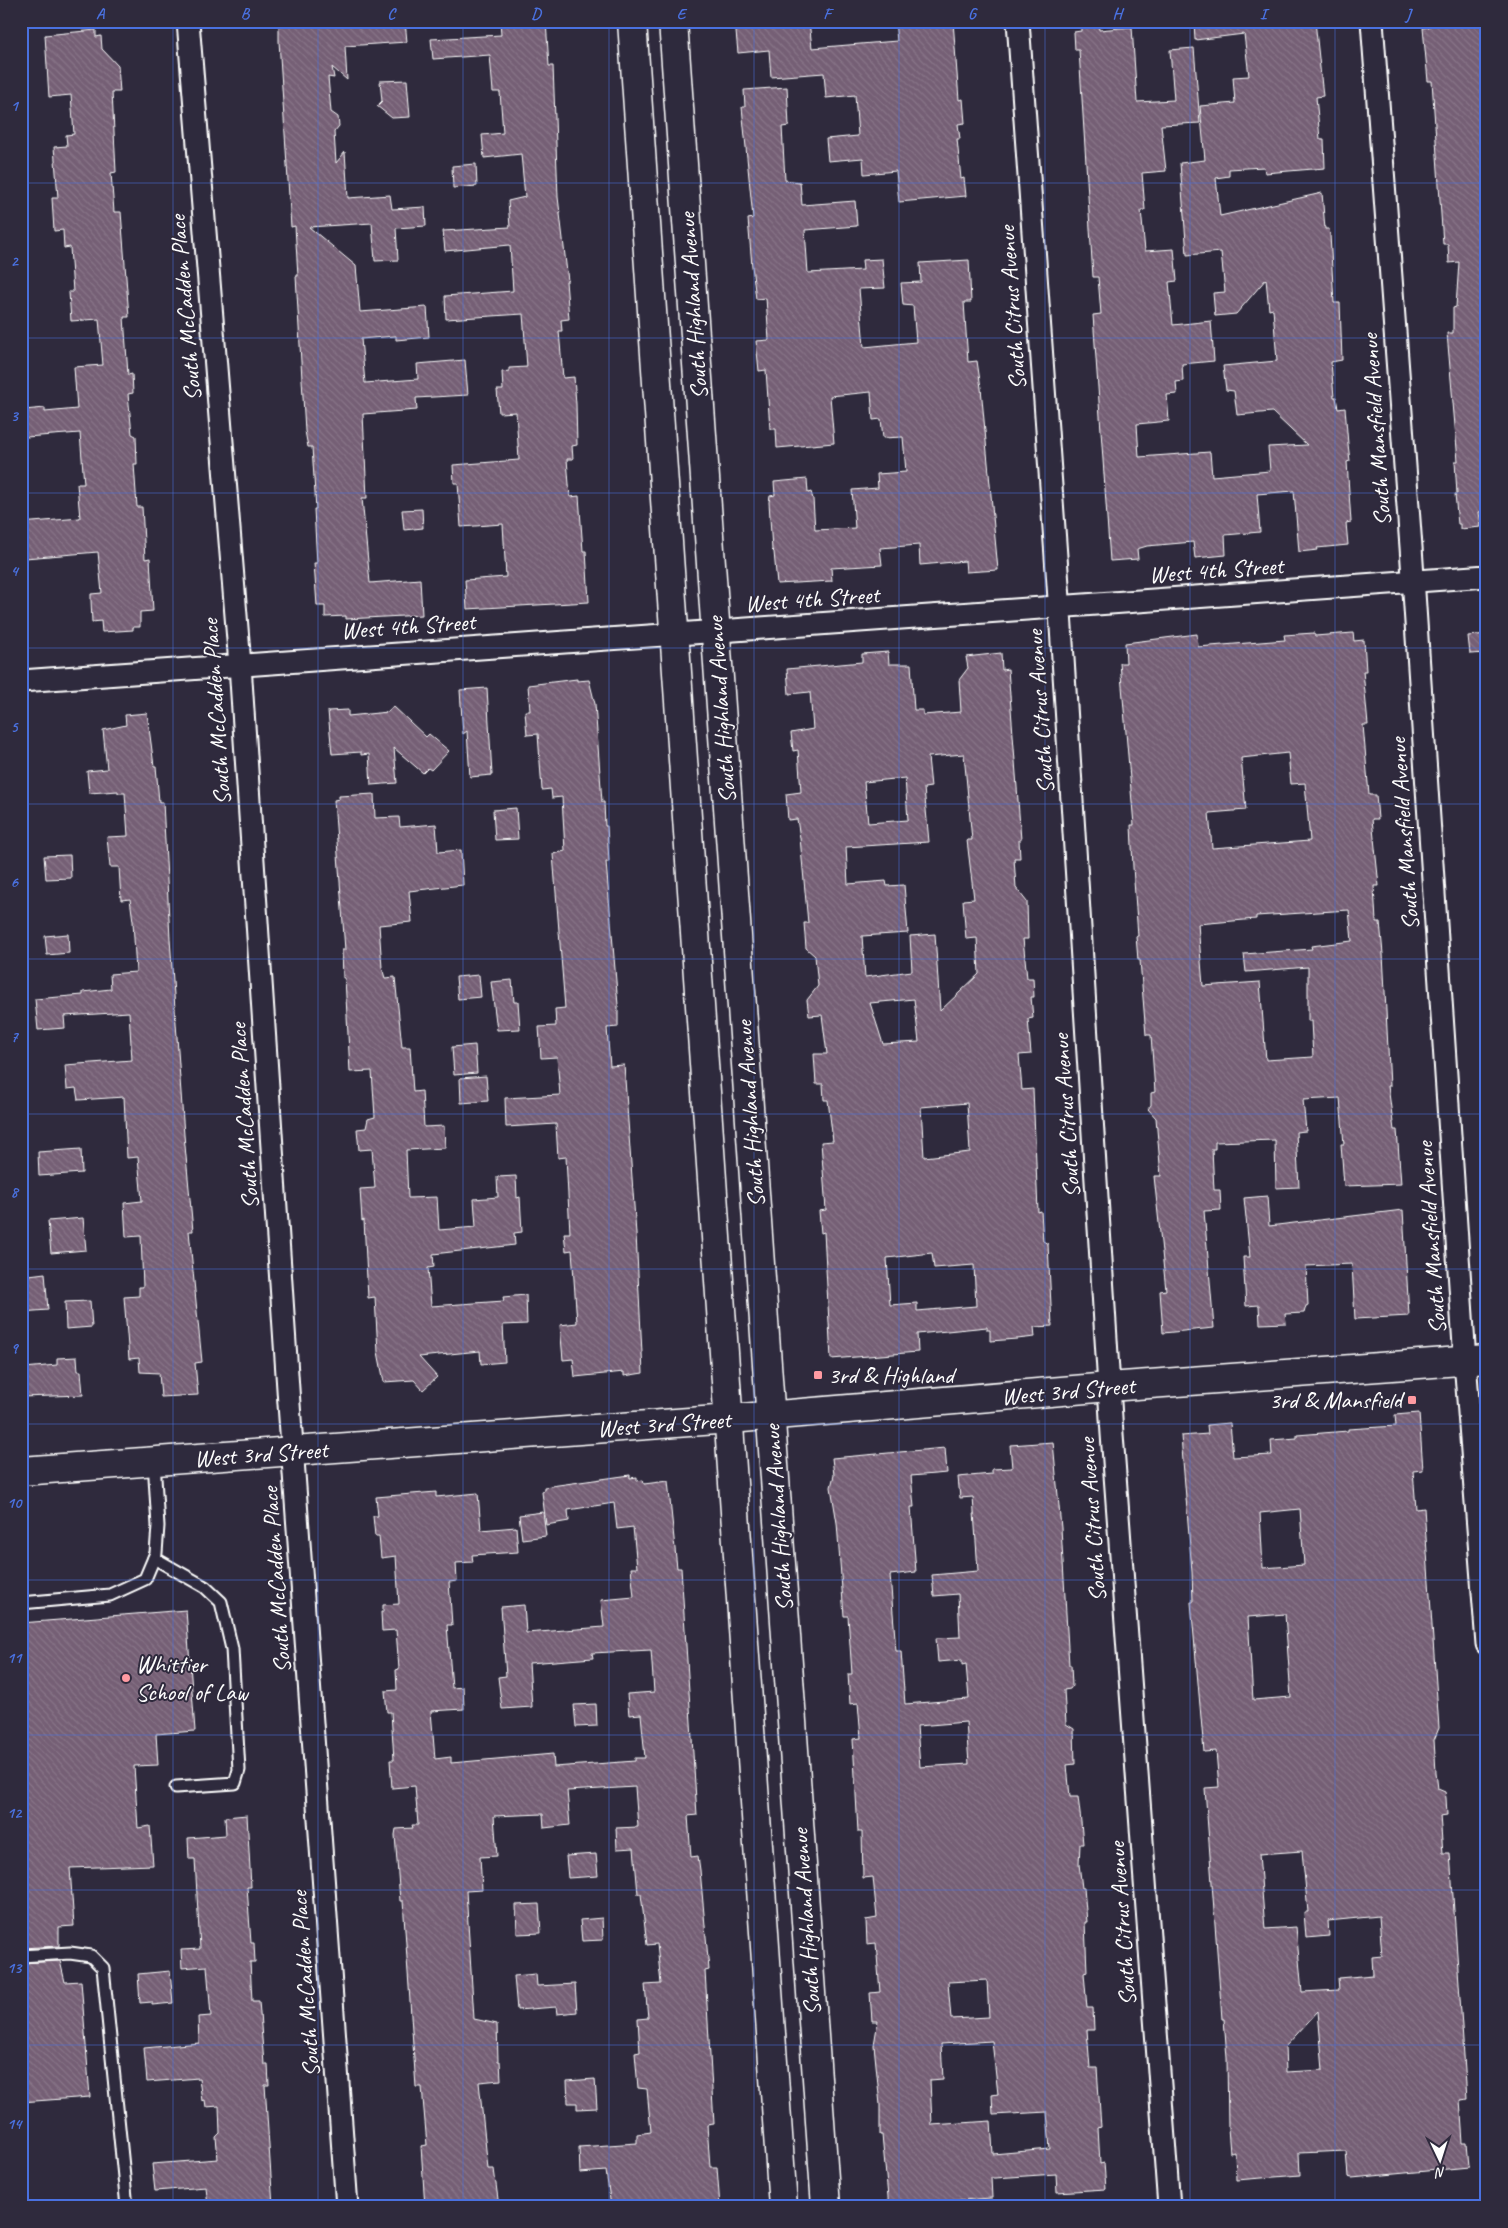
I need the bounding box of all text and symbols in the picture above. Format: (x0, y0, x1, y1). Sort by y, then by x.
text: A (96, 4, 106, 24)
text: B (241, 4, 251, 24)
text: C (387, 4, 397, 24)
text: D (531, 4, 542, 24)
text: E (677, 4, 688, 24)
text: F (823, 4, 834, 24)
text: G (968, 4, 978, 24)
text: H (1112, 4, 1124, 24)
text: I (1260, 4, 1270, 24)
text: J (1404, 4, 1413, 24)
text: 1 (10, 96, 19, 116)
street label: South Highland Avenue (671, 210, 714, 400)
street label: South McCadden Place (162, 212, 208, 402)
street label: South Citrus Avenue (991, 223, 1033, 391)
text: 2 (10, 251, 19, 271)
street label: South Mansfield Avenue (1354, 331, 1398, 527)
text: 3 (10, 406, 19, 426)
street label: West 4th Street (1148, 550, 1286, 590)
text: 4 (10, 561, 19, 581)
street label: West 4th Street (744, 579, 882, 619)
street label: West 4th Street (340, 606, 478, 646)
street label: South Highland Avenue (699, 614, 742, 804)
street label: South McCadden Place (194, 616, 237, 806)
street label: South Citrus Avenue (1019, 627, 1061, 795)
text: 5 (11, 717, 20, 737)
street label: South Mansfield Avenue (1382, 735, 1426, 931)
text: 6 (10, 872, 19, 892)
street label: South Highland Avenue (728, 1018, 771, 1208)
street label: South McCadden Place (222, 1020, 265, 1210)
text: 7 (10, 1027, 19, 1047)
street label: South Citrus Avenue (1045, 1031, 1087, 1199)
street label: South Mansfield Avenue (1409, 1139, 1453, 1335)
text: 8 (10, 1182, 19, 1202)
text: 9 (10, 1338, 19, 1358)
place label: 3rd & Highland (828, 1360, 957, 1390)
marker: 3rd & Highland (812, 1369, 824, 1381)
street label: West 3rd Street (1000, 1370, 1138, 1412)
place label: 3rd & Mansfield (1269, 1385, 1406, 1415)
marker: 3rd & Mansfield (1406, 1394, 1418, 1406)
street label: West 3rd Street (596, 1404, 734, 1444)
street label: South Highland Avenue (756, 1422, 799, 1612)
street label: West 3rd Street (193, 1434, 331, 1474)
street label: South Citrus Avenue (1071, 1435, 1113, 1603)
street label: South McCadden Place (254, 1484, 297, 1674)
text: 10 (7, 1493, 23, 1513)
text: 11 (7, 1648, 23, 1668)
place label: Whittier School of Law (136, 1649, 249, 1707)
marker: Whittier School of Law (120, 1672, 132, 1684)
text: 12 (7, 1803, 23, 1823)
street label: South Highland Avenue (784, 1826, 827, 2016)
street label: South Citrus Avenue (1101, 1839, 1143, 2007)
street label: South McCadden Place (283, 1888, 326, 2078)
text: 13 (7, 1958, 23, 1978)
text: 14 (7, 2114, 23, 2134)
north arrow (1416, 2136, 1466, 2186)
text: N (1434, 2164, 1446, 2181)

